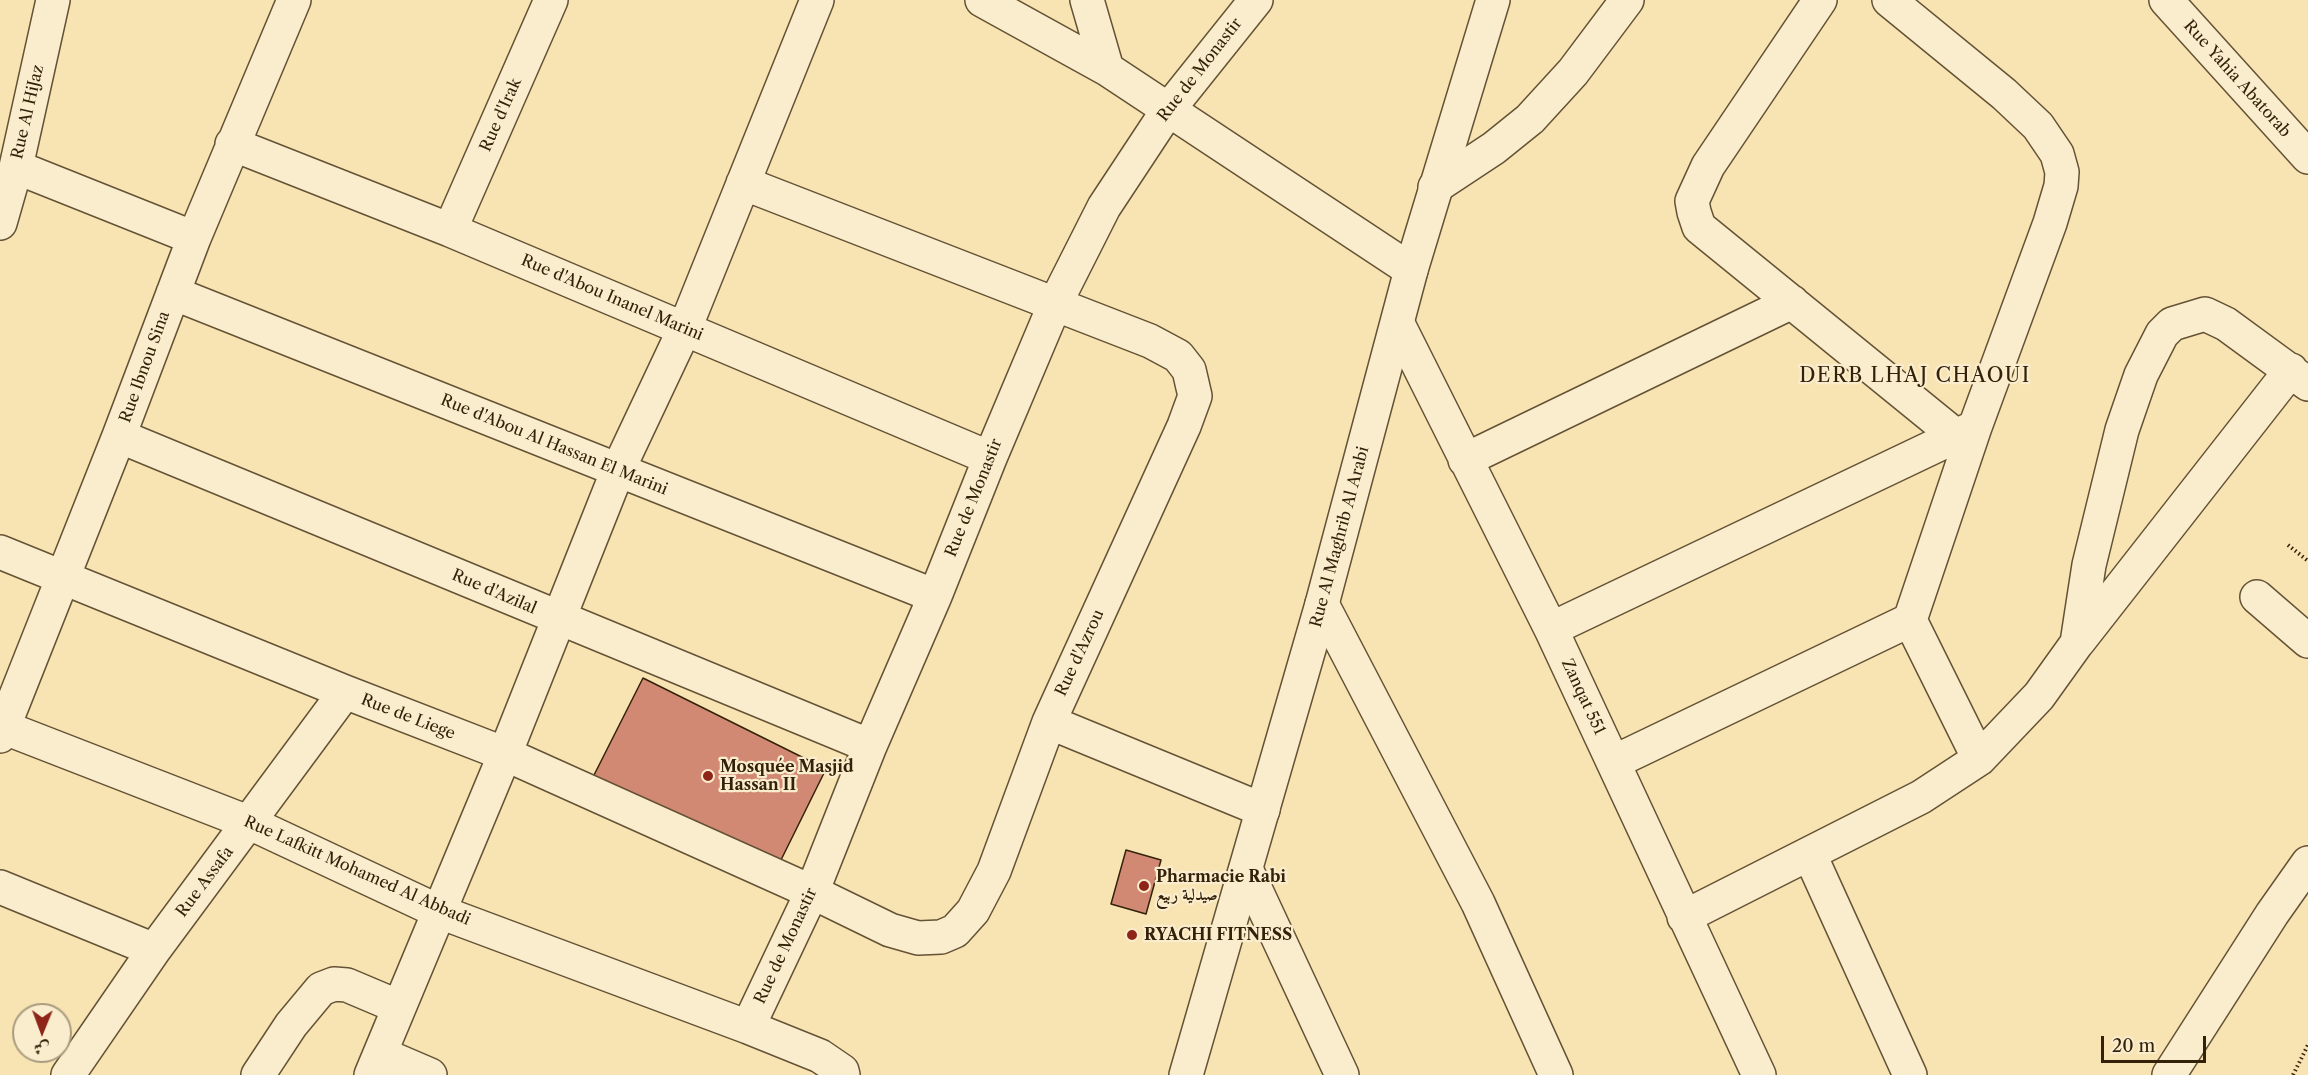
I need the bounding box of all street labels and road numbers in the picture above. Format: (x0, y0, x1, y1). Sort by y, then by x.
street label: Rue de Monastir (1154, 14, 1246, 126)
street label: Rue Yahia Abatorab (2179, 17, 2295, 141)
street label: Rue Al HiJaz (8, 63, 48, 161)
street label: Rue d'Irak (476, 75, 526, 155)
street label: Rue d'Abou Inanel Marini (518, 251, 706, 345)
street label: Rue Ibnou Sina (116, 309, 174, 425)
street label: Rue d'Abou Al Hassan El Marini (438, 391, 670, 499)
street label: Rue de Monastir (942, 436, 1006, 560)
street label: Rue Al Maghrib Al Arabi (1307, 444, 1373, 630)
street label: Rue d'Azilal (449, 566, 539, 618)
street label: Rue d'Azrou (1052, 607, 1108, 699)
street label: Zanqat 551 (1557, 656, 1609, 738)
street label: Rue de Liege (358, 690, 458, 744)
street label: Rue Lafkitt Mohamed Al Abbadi (241, 812, 473, 930)
street label: Rue Assafa (172, 843, 238, 921)
street label: Rue de Monastir (751, 885, 821, 1007)

